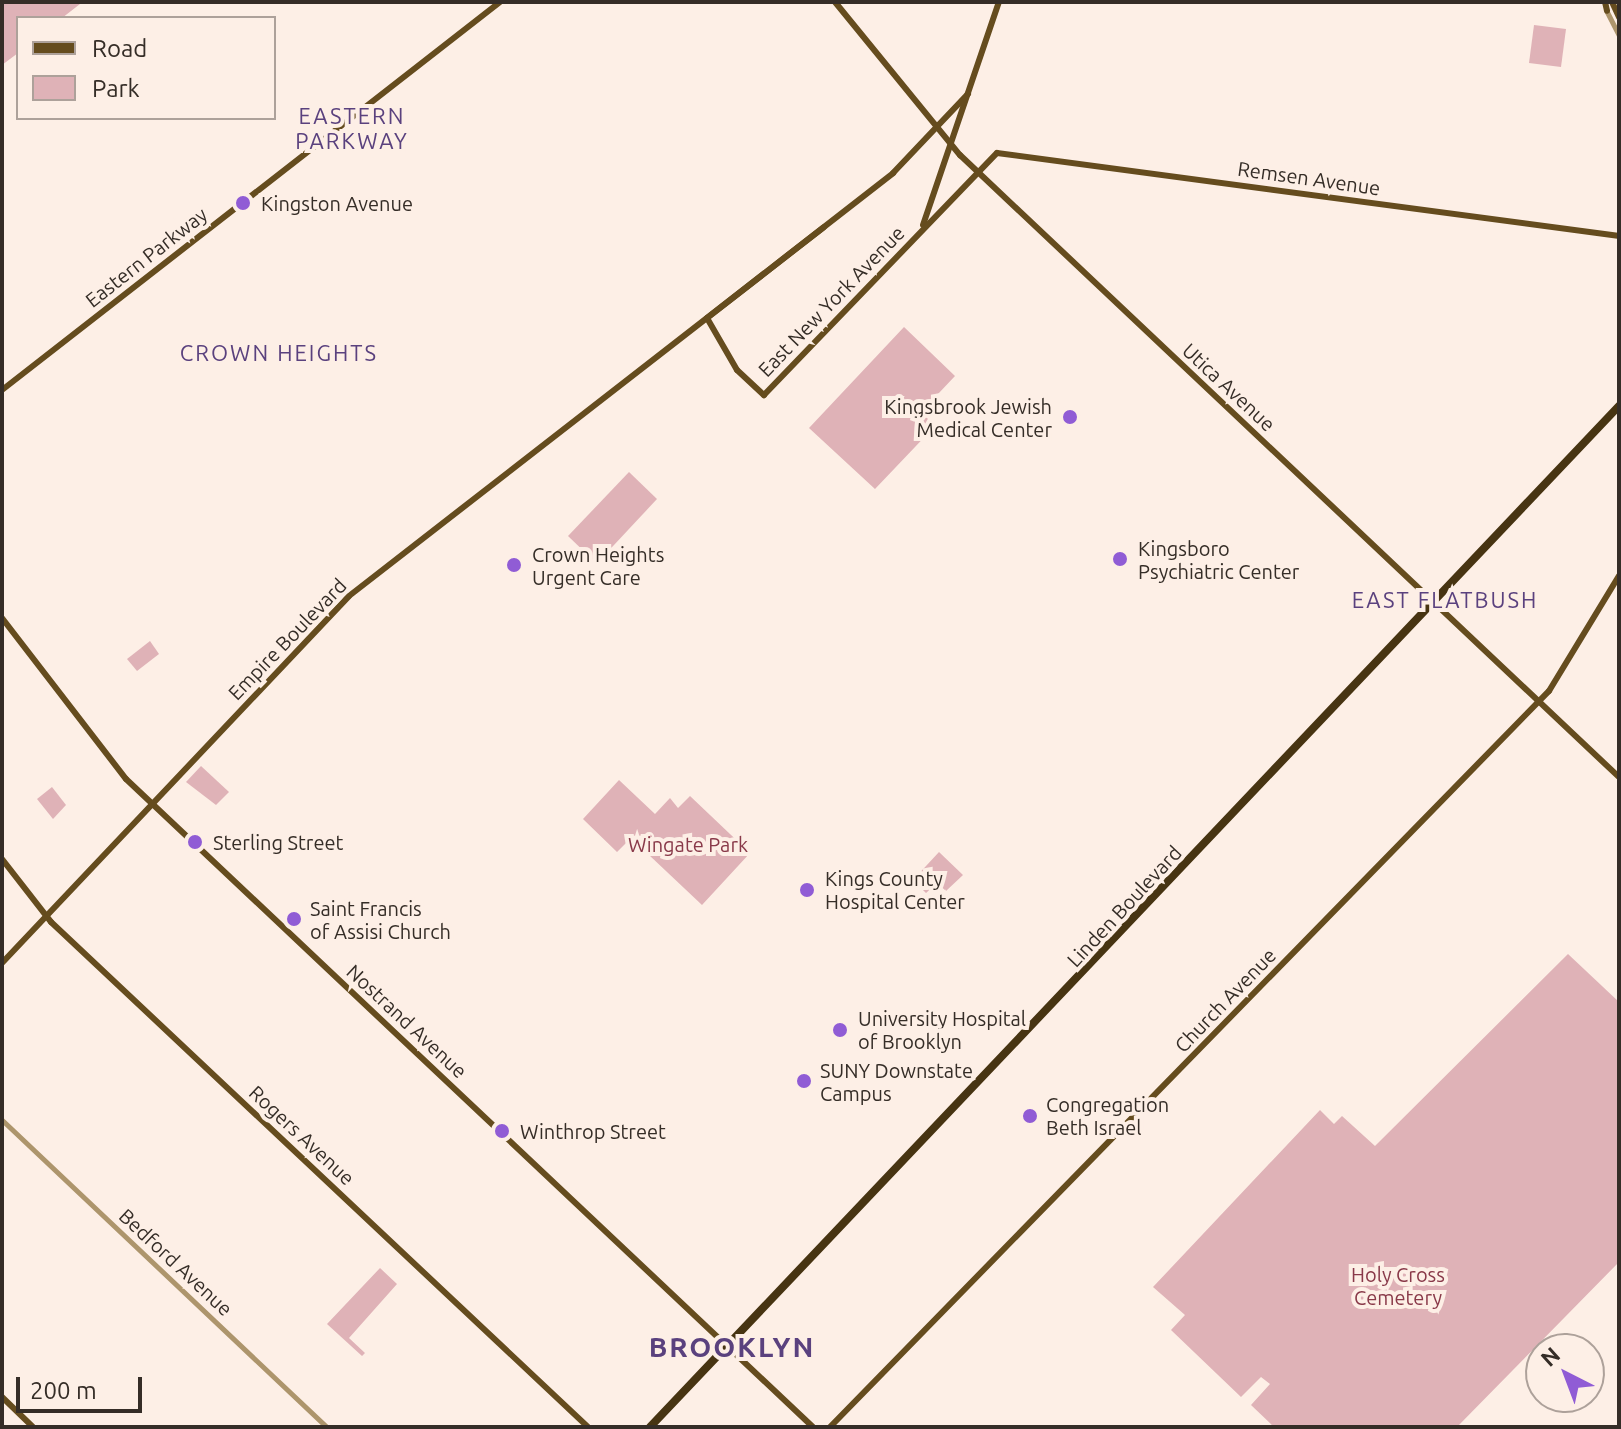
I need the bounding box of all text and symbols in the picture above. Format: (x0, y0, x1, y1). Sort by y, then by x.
legend (16, 16, 276, 120)
text: Road (92, 35, 147, 62)
text: Park (92, 75, 140, 102)
district label: EASTERN PARKWAY (295, 102, 409, 154)
street label: Remsen Avenue (1236, 156, 1382, 200)
place label: Kingston Avenue (261, 191, 413, 215)
marker: Kingston Avenue (232, 192, 254, 214)
street label: Eastern Parkway (80, 202, 212, 312)
street label: East New York Avenue (753, 221, 909, 381)
street label: Utica Avenue (1178, 338, 1280, 436)
district label: CROWN HEIGHTS (180, 340, 378, 366)
place label: Kingsbrook Jewish Medical Center (884, 394, 1052, 441)
marker: Kingsbrook Jewish Medical Center (1059, 406, 1081, 428)
place label: Kingsboro Psychiatric Center (1138, 536, 1299, 583)
place label: Crown Heights Urgent Care (532, 542, 664, 589)
marker: Kingsboro Psychiatric Center (1109, 548, 1131, 570)
marker: Crown Heights Urgent Care (503, 554, 525, 576)
street label: Empire Boulevard (223, 573, 351, 705)
district label: EAST FLATBUSH (1352, 587, 1538, 613)
place label: Sterling Street (213, 830, 343, 854)
marker: Sterling Street (184, 831, 206, 853)
park label: Wingate Park (628, 832, 748, 856)
street label: Linden Boulevard (1062, 841, 1186, 971)
place label: Kings County Hospital Center (825, 866, 965, 913)
marker: Kings County Hospital Center (796, 879, 818, 901)
place label: Saint Francis of Assisi Church (310, 896, 451, 943)
marker: Saint Francis of Assisi Church (285, 910, 303, 928)
street label: Church Avenue (1169, 943, 1281, 1057)
street label: Nostrand Avenue (342, 959, 472, 1083)
place label: University Hospital of Brooklyn (858, 1006, 1026, 1053)
marker: University Hospital of Brooklyn (829, 1019, 851, 1041)
place label: SUNY Downstate Campus (820, 1058, 973, 1105)
marker: SUNY Downstate Campus (795, 1072, 813, 1090)
street label: Rogers Avenue (244, 1080, 360, 1190)
place label: Congregation Beth Israel (1046, 1092, 1169, 1139)
marker: Congregation Beth Israel (1021, 1107, 1039, 1125)
place label: Winthrop Street (520, 1119, 666, 1143)
marker: Winthrop Street (491, 1120, 513, 1142)
street label: Bedford Avenue (114, 1203, 238, 1321)
park label: Holy Cross Cemetery (1351, 1262, 1445, 1309)
district label: BROOKLYN (649, 1330, 815, 1364)
north arrow (1525, 1333, 1605, 1413)
text: N (1535, 1342, 1564, 1371)
scale bar (20, 1361, 146, 1411)
text: 200 m (30, 1377, 97, 1404)

